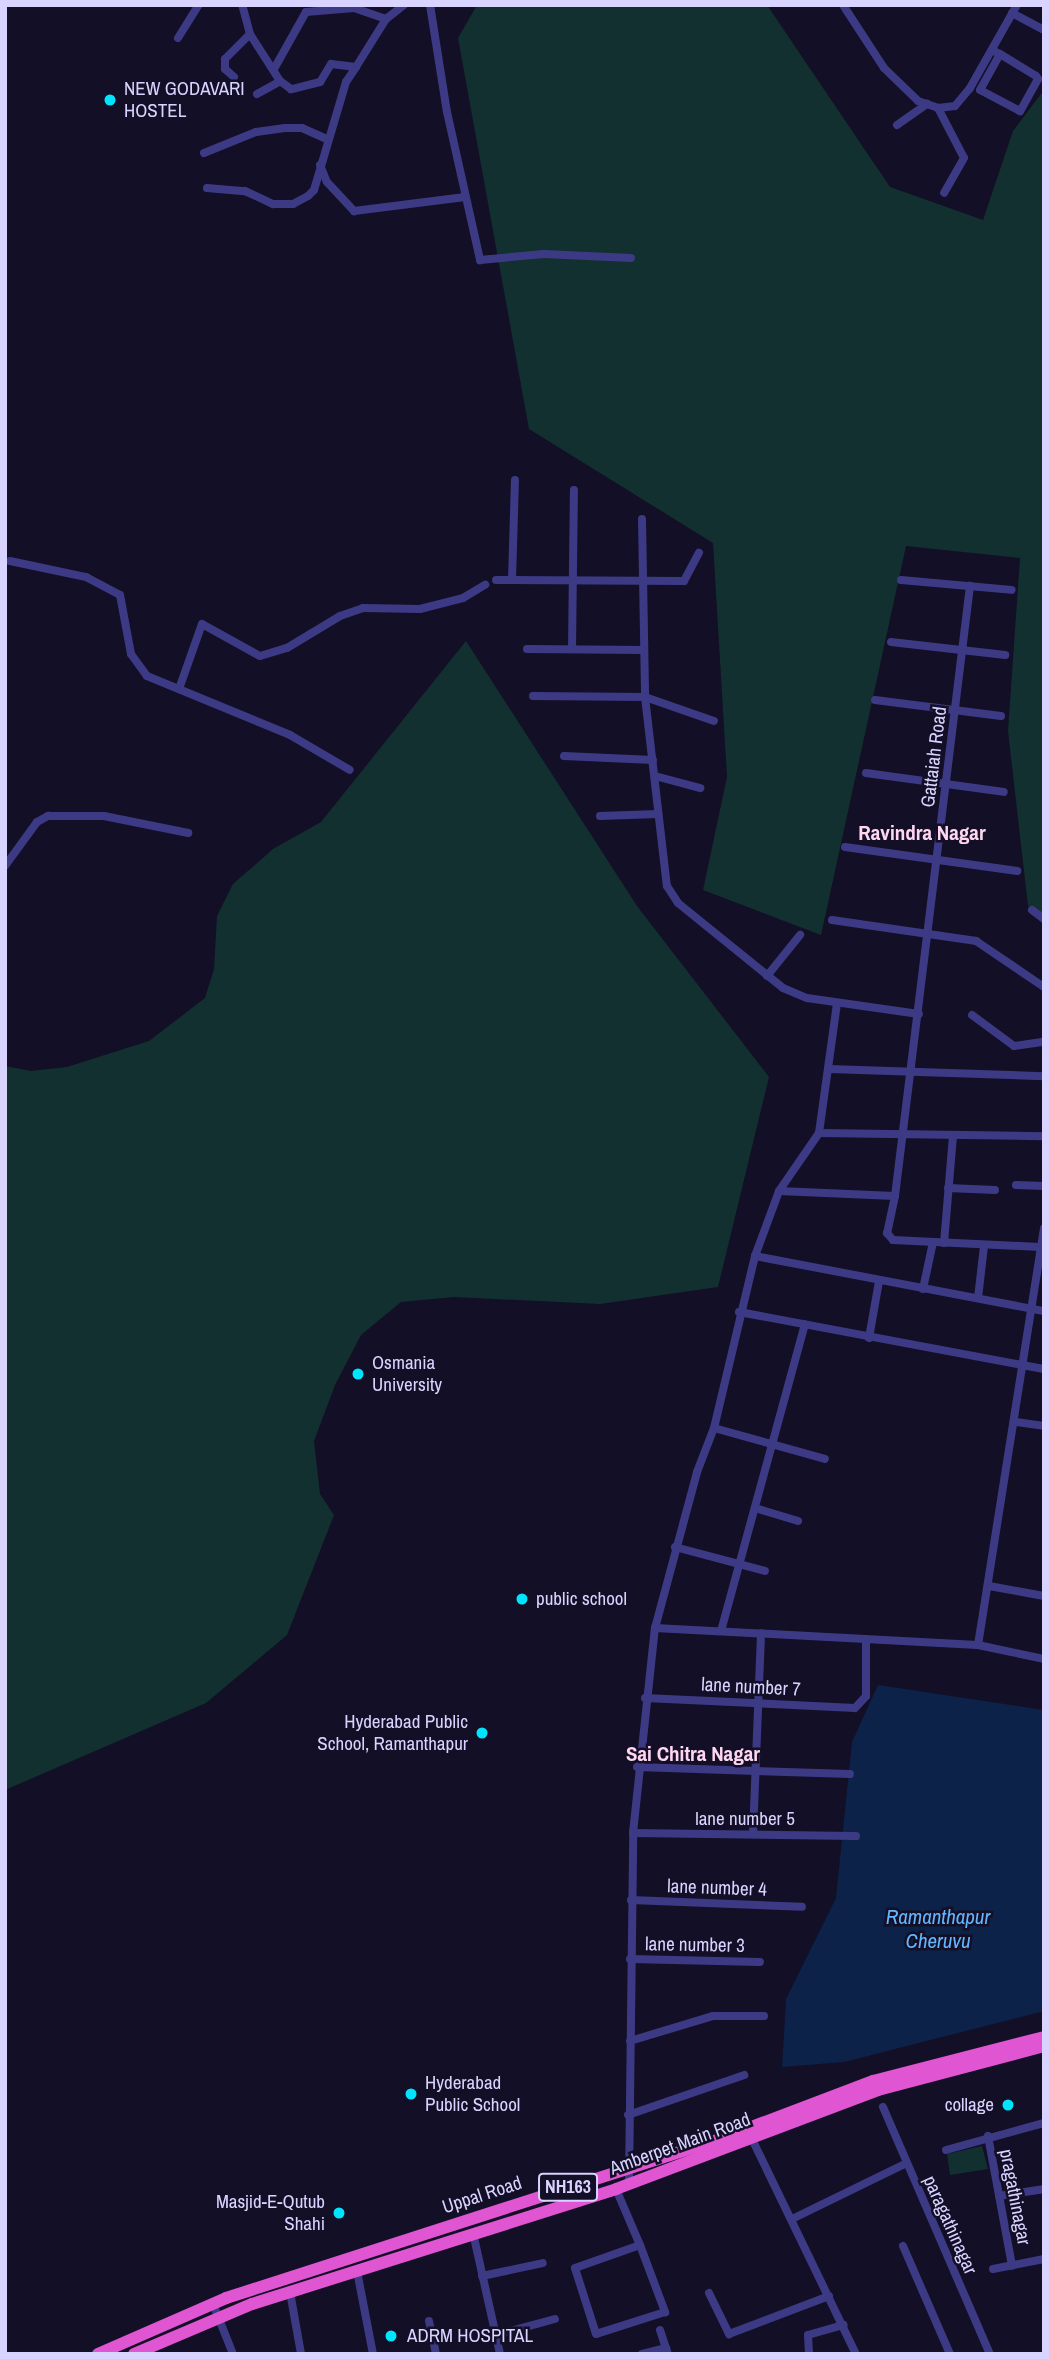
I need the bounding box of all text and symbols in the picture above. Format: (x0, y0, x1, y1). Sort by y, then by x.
place label: NEW GODAVARI HOSTEL (124, 78, 245, 122)
marker: NEW GODAVARI HOSTEL (102, 92, 118, 108)
street label: Gattaiah Road (917, 705, 951, 809)
district label: Ravindra Nagar (858, 820, 986, 846)
place label: Osmania University (372, 1352, 442, 1396)
marker: Osmania University (350, 1366, 366, 1382)
place label: public school (536, 1588, 627, 1610)
marker: public school (514, 1591, 530, 1607)
street label: lane number 7 (701, 1673, 801, 1701)
place label: Hyderabad Public School, Ramanthapur (317, 1711, 468, 1755)
marker: Hyderabad Public School, Ramanthapur (474, 1725, 490, 1741)
district label: Sai Chitra Nagar (626, 1741, 760, 1767)
street label: lane number 5 (695, 1808, 795, 1830)
street label: lane number 4 (667, 1875, 767, 1901)
water label: Ramanthapur Cheruvu (886, 1904, 990, 1954)
street label: lane number 3 (645, 1933, 745, 1957)
place label: Hyderabad Public School (425, 2072, 520, 2116)
marker: Hyderabad Public School (403, 2086, 419, 2102)
place label: collage (945, 2094, 994, 2116)
marker: collage (1000, 2097, 1016, 2113)
street label: Amberpet Main Road (607, 2108, 753, 2180)
street label: pragathinagar (995, 2147, 1035, 2247)
street label: Uppal Road (439, 2171, 525, 2219)
road number: NH163 (536, 2172, 600, 2202)
street label: paragathinagar (918, 2172, 982, 2278)
place label: Masjid-E-Qutub Shahi (216, 2191, 325, 2235)
marker: Masjid-E-Qutub Shahi (331, 2205, 347, 2221)
place label: ADRM HOSPITAL (407, 2325, 533, 2347)
marker: ADRM HOSPITAL (381, 2326, 401, 2346)

